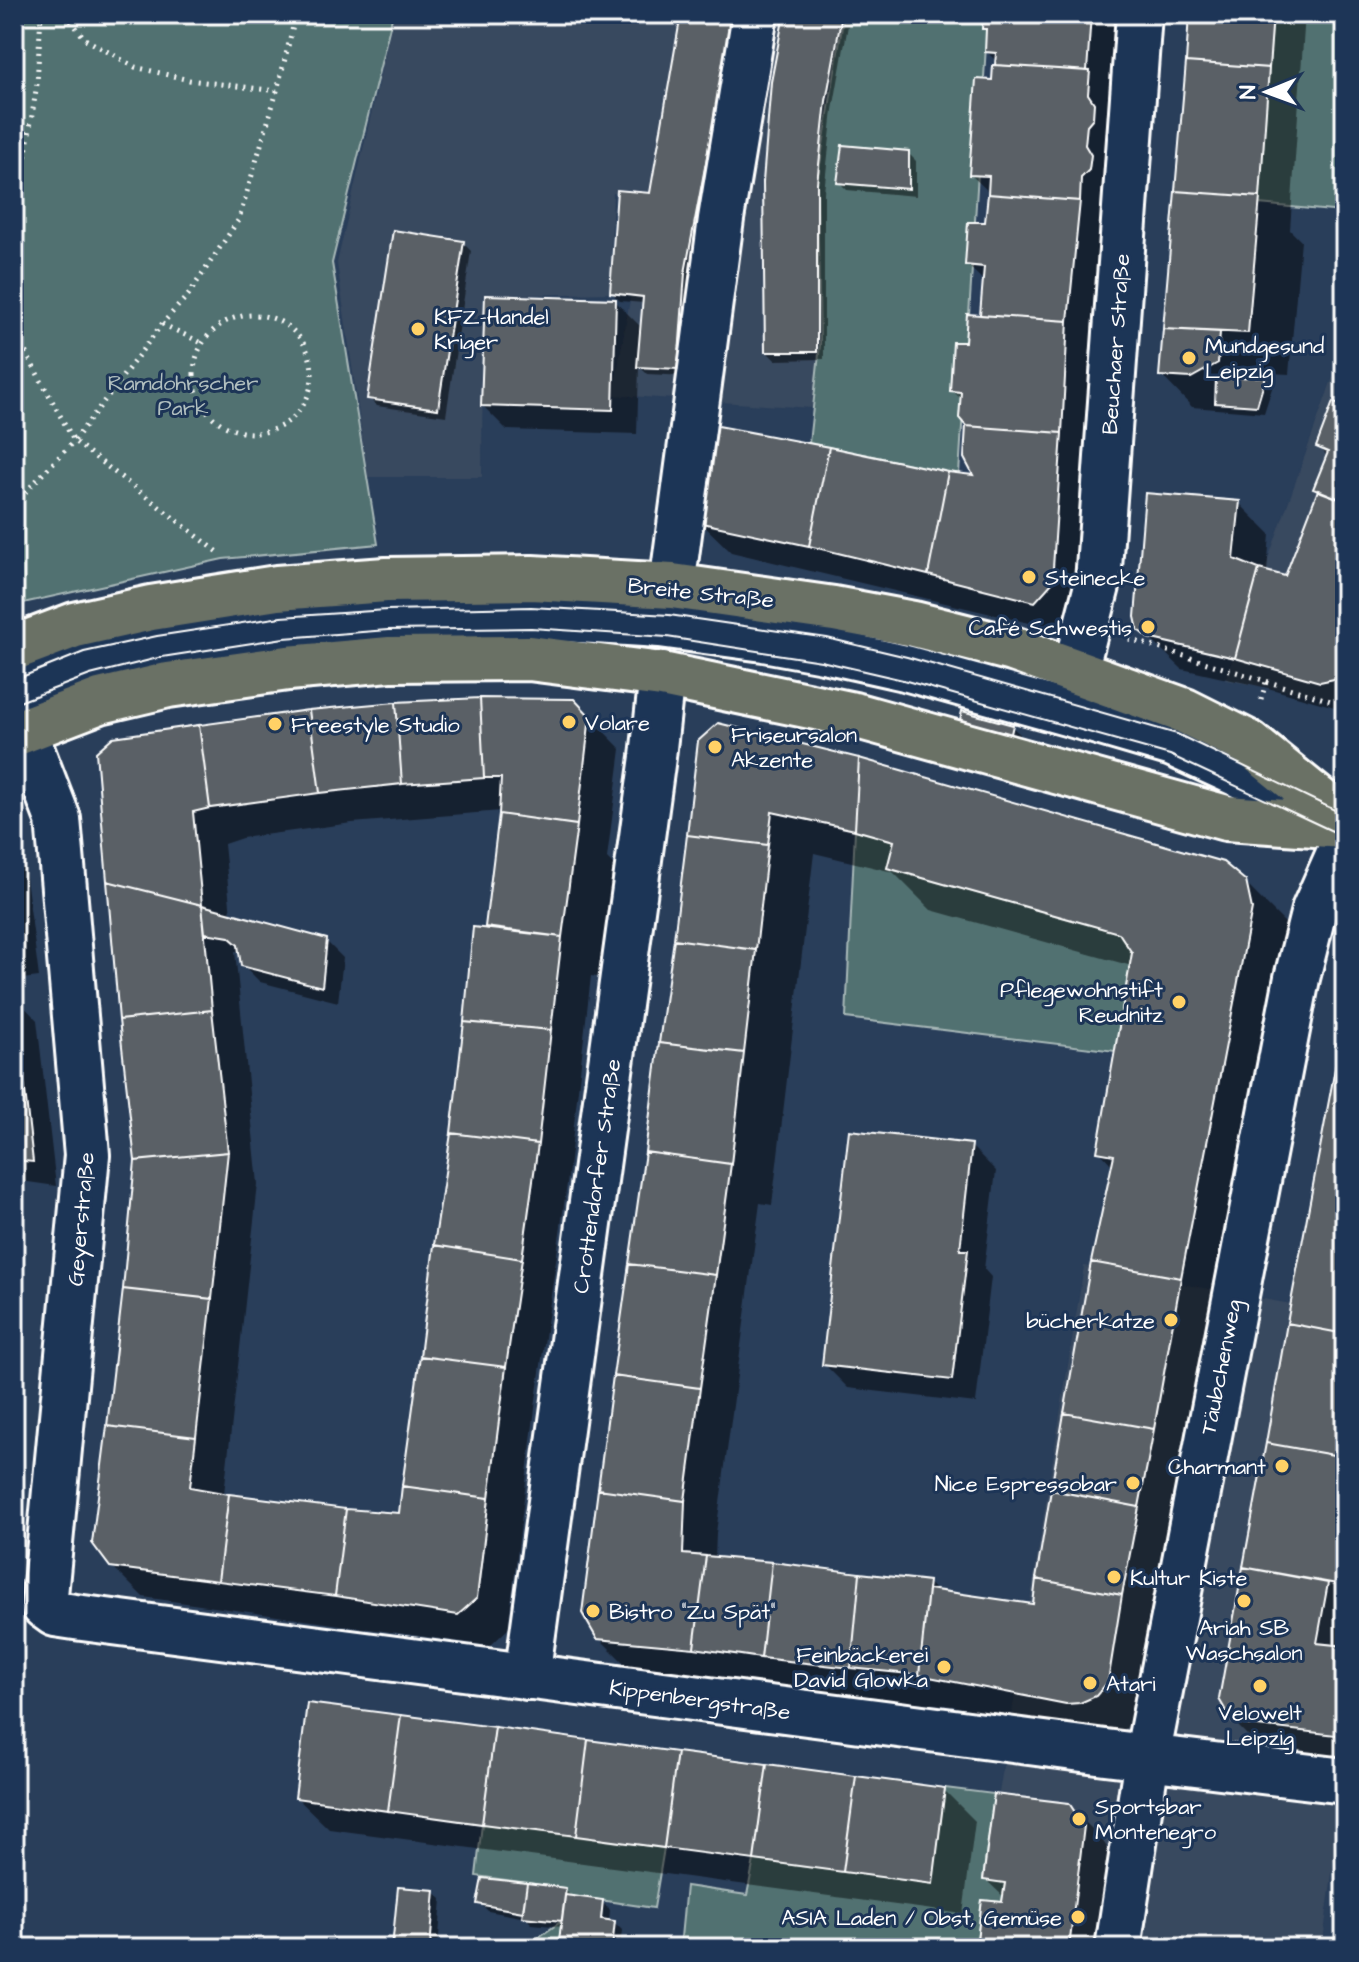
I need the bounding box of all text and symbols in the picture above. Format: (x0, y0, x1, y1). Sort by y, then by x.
north arrow (1227, 52, 1307, 132)
text: N (1233, 85, 1264, 99)
street label: Beuchaer Straße (1095, 252, 1138, 436)
place label: KFZ-Handel Kriger (434, 302, 549, 359)
marker: KFZ-Handel Kriger (409, 320, 427, 338)
place label: Mundgesund Leipzig (1205, 331, 1324, 388)
marker: Mundgesund Leipzig (1180, 349, 1198, 367)
park label: Ramdohrscher Park (108, 368, 258, 424)
place label: Steinecke (1045, 563, 1146, 594)
marker: Steinecke (1020, 568, 1038, 586)
street label: Breite Straße (626, 570, 775, 617)
place label: Café Schwestis (969, 613, 1132, 644)
marker: Café Schwestis (1139, 618, 1157, 636)
place label: Volare (585, 708, 650, 739)
place label: Freestyle Studio (291, 710, 460, 742)
marker: Volare (560, 713, 578, 731)
marker: Freestyle Studio (266, 715, 284, 733)
place label: Friseursalon Akzente (731, 720, 857, 776)
marker: Friseursalon Akzente (706, 738, 724, 756)
place label: Pflegewohnstift Reudnitz (1000, 975, 1163, 1031)
marker: Pflegewohnstift Reudnitz (1170, 993, 1188, 1011)
street label: Crottendorfer Straße (566, 1057, 629, 1295)
street label: Geyerstraße (60, 1151, 104, 1287)
street label: Täubchenweg (1193, 1297, 1251, 1438)
place label: bücherkatze (1026, 1306, 1155, 1337)
marker: bücherkatze (1162, 1311, 1180, 1329)
place label: Charmant (1168, 1452, 1266, 1483)
marker: Charmant (1273, 1457, 1291, 1475)
place label: Nice Espressobar (935, 1469, 1117, 1500)
marker: Nice Espressobar (1124, 1474, 1142, 1492)
place label: Kultur Kiste (1130, 1563, 1248, 1594)
marker: Kultur Kiste (1105, 1568, 1123, 1586)
marker: Ariah SB Waschsalon (1235, 1592, 1253, 1610)
place label: Bistro "Zu Spät" (609, 1597, 775, 1628)
marker: Bistro "Zu Spät" (584, 1602, 602, 1620)
place label: Ariah SB Waschsalon (1186, 1613, 1302, 1669)
place label: Feinbäckerei David Glowka (794, 1640, 928, 1696)
marker: Feinbäckerei David Glowka (935, 1658, 953, 1676)
place label: Atari (1106, 1669, 1156, 1700)
street label: Kippenbergstraße (607, 1672, 792, 1730)
marker: Atari (1081, 1674, 1099, 1692)
marker: Velowelt Leipzig (1251, 1677, 1269, 1695)
place label: Velowelt Leipzig (1218, 1698, 1302, 1755)
place label: Sportsbar Montenegro (1095, 1792, 1217, 1849)
marker: Sportsbar Montenegro (1070, 1810, 1088, 1828)
place label: ASIA Laden / Obst, Gemüse (781, 1903, 1062, 1934)
marker: ASIA Laden / Obst, Gemüse (1069, 1908, 1087, 1926)

